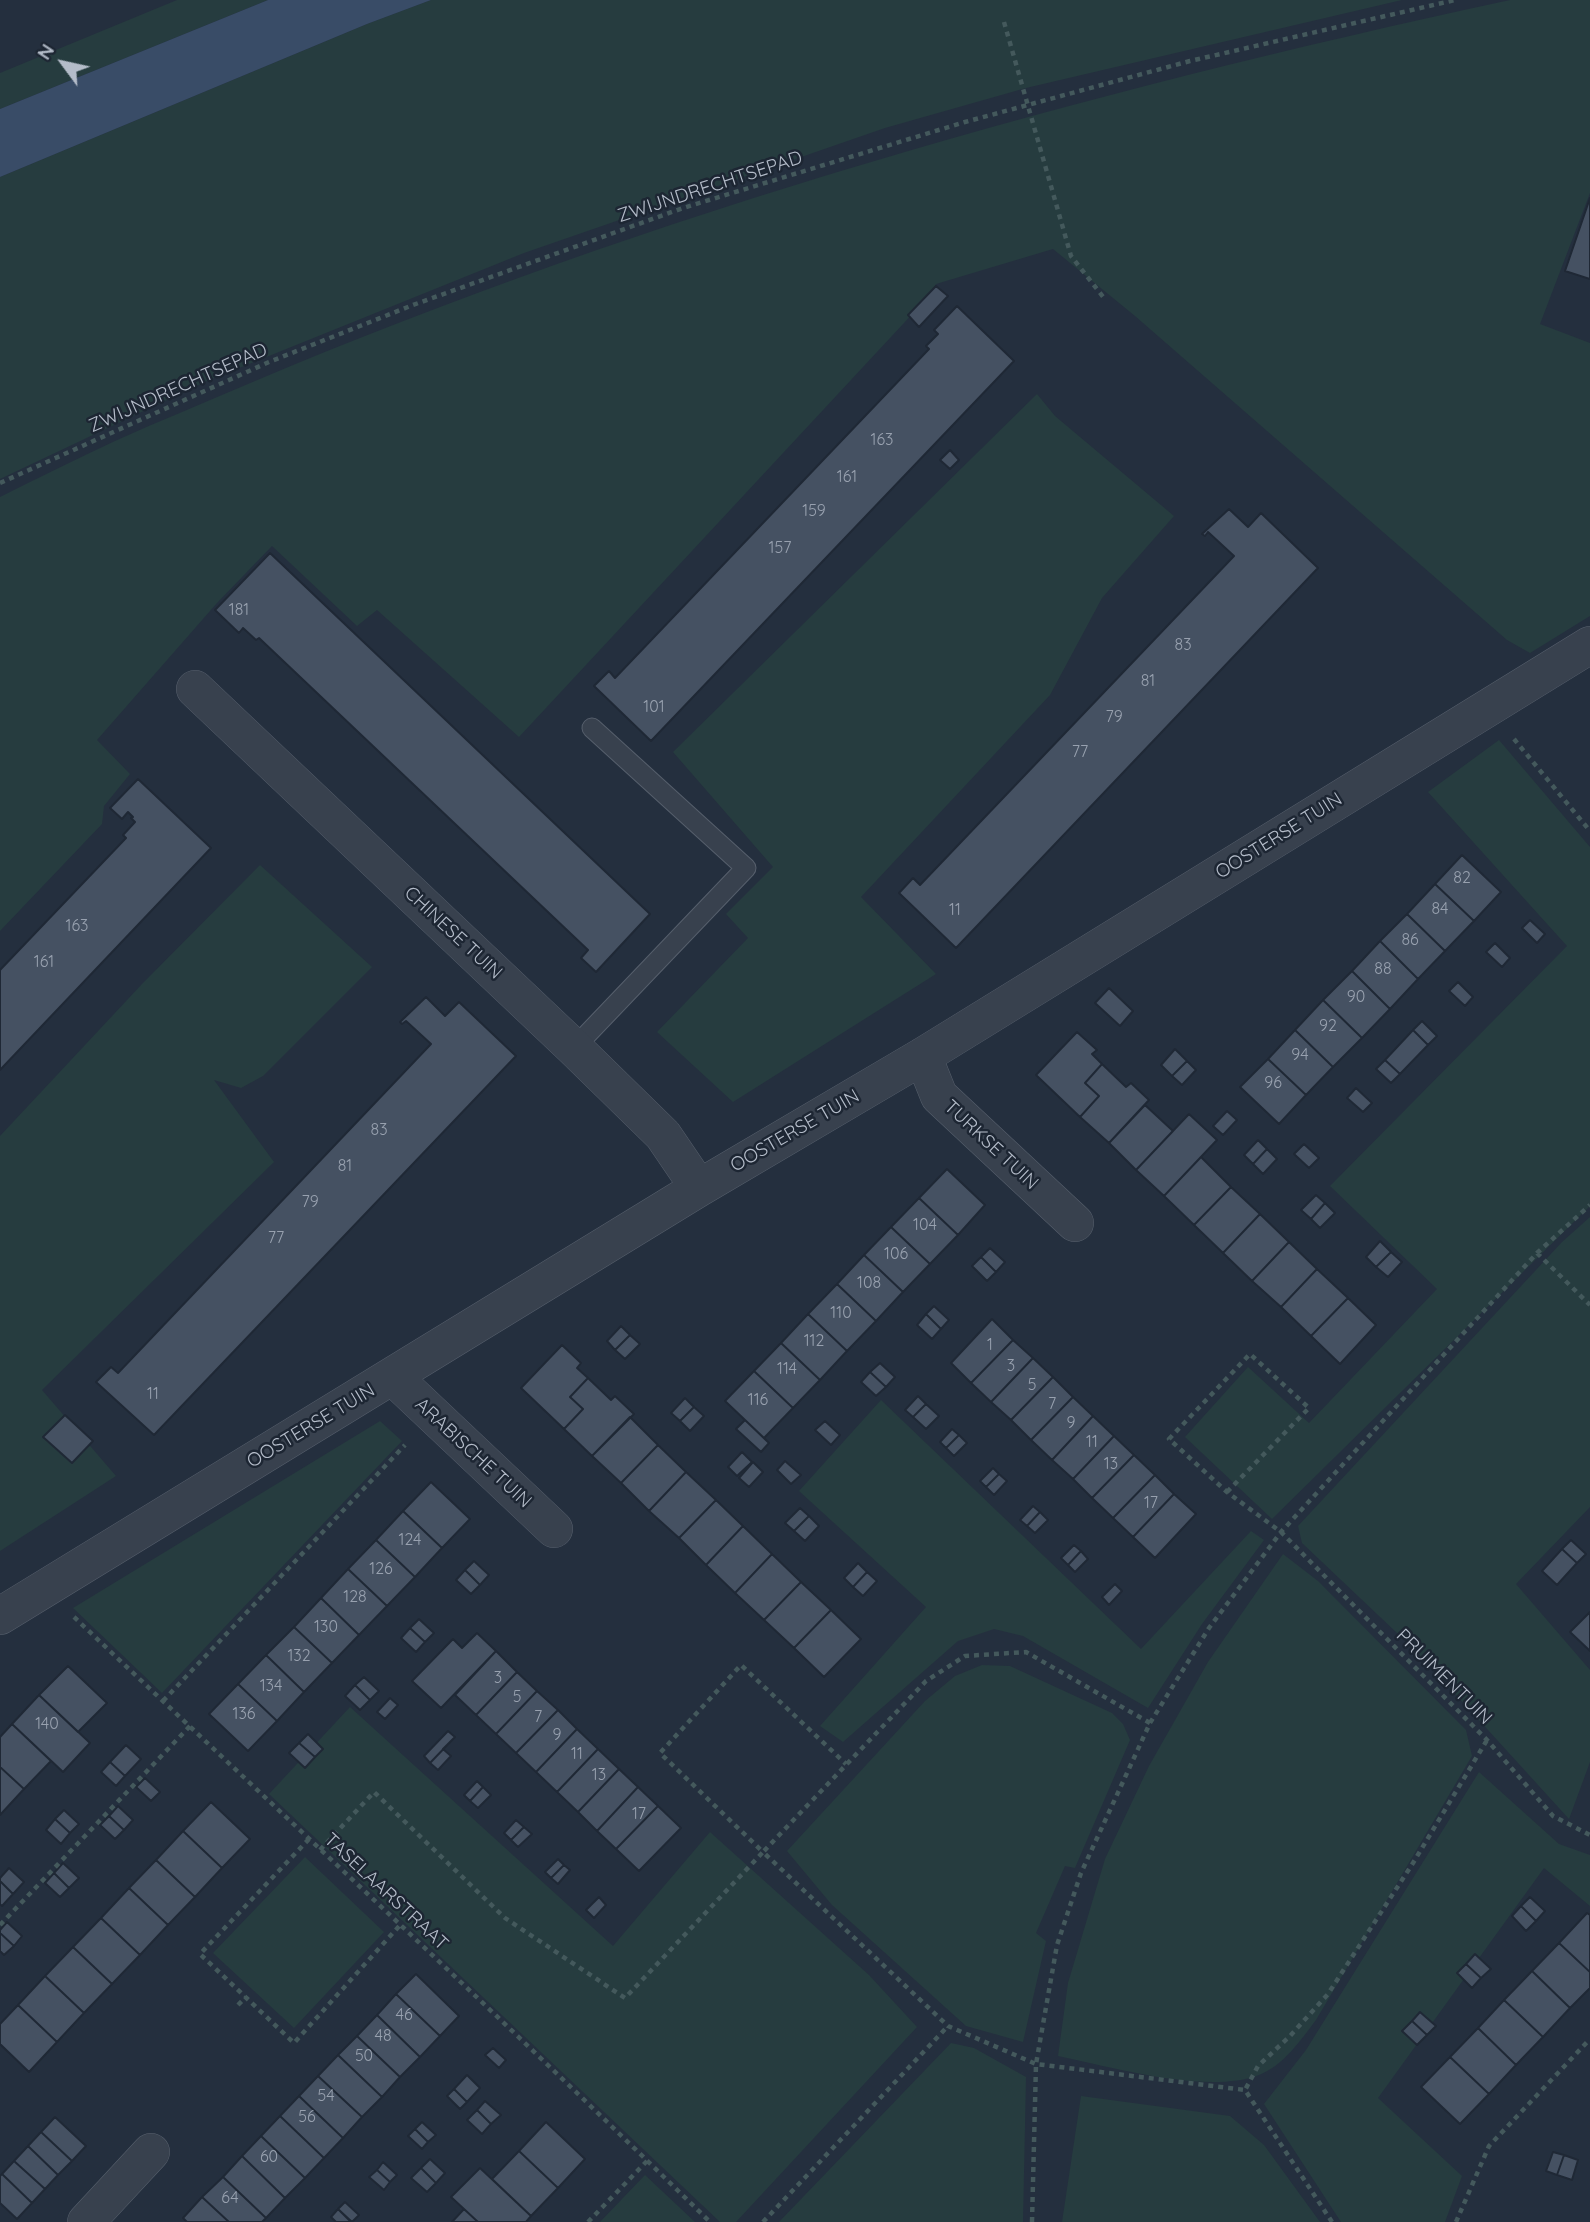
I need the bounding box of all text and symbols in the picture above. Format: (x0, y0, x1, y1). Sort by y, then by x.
north arrow (28, 28, 98, 98)
text: N (32, 39, 59, 64)
street label: ZWIJNDRECHTSEPAD (615, 146, 805, 228)
street label: ZWIJNDRECHTSEPAD (85, 338, 271, 438)
house number: 163 (871, 430, 893, 450)
house number: 161 (837, 467, 857, 487)
house number: 159 (802, 501, 826, 521)
house number: 157 (769, 538, 791, 558)
house number: 181 (229, 600, 249, 620)
house number: 83 (1174, 635, 1192, 655)
house number: 81 (1141, 671, 1155, 691)
house number: 101 (643, 697, 665, 717)
house number: 79 (1105, 707, 1123, 727)
house number: 77 (1072, 742, 1088, 762)
street label: OOSTERSE TUIN (1211, 788, 1347, 884)
house number: 82 (1453, 868, 1471, 888)
street label: CHINESE TUIN (399, 882, 507, 984)
house number: 84 (1431, 899, 1449, 919)
house number: 11 (949, 900, 961, 920)
house number: 163 (66, 916, 88, 936)
house number: 86 (1401, 930, 1419, 950)
house number: 161 (34, 952, 54, 972)
house number: 88 (1374, 959, 1392, 979)
house number: 90 (1347, 987, 1365, 1007)
house number: 92 (1319, 1016, 1337, 1036)
house number: 94 (1291, 1045, 1309, 1065)
house number: 96 (1264, 1073, 1282, 1093)
street label: OOSTERSE TUIN (726, 1085, 864, 1177)
street label: TURKSE TUIN (939, 1096, 1043, 1194)
house number: 83 (370, 1120, 388, 1140)
house number: 81 (338, 1156, 352, 1176)
house number: 79 (301, 1192, 319, 1212)
house number: 104 (913, 1215, 937, 1235)
house number: 77 (268, 1228, 284, 1248)
house number: 106 (884, 1244, 908, 1264)
house number: 108 (857, 1273, 881, 1293)
house number: 110 (830, 1303, 852, 1323)
house number: 112 (804, 1331, 824, 1351)
house number: 1 (987, 1335, 993, 1355)
house number: 3 (1007, 1356, 1015, 1376)
house number: 114 (777, 1359, 797, 1379)
house number: 5 (1028, 1375, 1036, 1395)
street label: OOSTERSE TUIN (243, 1379, 379, 1473)
house number: 11 (147, 1384, 159, 1404)
house number: 116 (748, 1390, 768, 1410)
street label: ARABISCHE TUIN (410, 1393, 536, 1513)
house number: 7 (1048, 1394, 1056, 1414)
house number: 9 (1067, 1413, 1075, 1433)
house number: 11 (1086, 1432, 1098, 1452)
house number: 13 (1104, 1454, 1118, 1474)
house number: 17 (1144, 1493, 1158, 1513)
house number: 124 (399, 1530, 421, 1550)
house number: 126 (369, 1559, 393, 1579)
house number: 128 (343, 1587, 367, 1607)
house number: 130 (314, 1617, 338, 1637)
street label: PRUIMENTUIN (1391, 1624, 1497, 1730)
house number: 132 (287, 1646, 311, 1666)
house number: 3 (494, 1668, 502, 1688)
house number: 134 (260, 1676, 282, 1696)
house number: 5 (513, 1687, 521, 1707)
house number: 136 (233, 1704, 255, 1724)
house number: 7 (534, 1707, 542, 1727)
house number: 140 (35, 1714, 59, 1734)
house number: 9 (553, 1725, 561, 1745)
house number: 11 (571, 1744, 583, 1764)
house number: 13 (592, 1765, 606, 1785)
house number: 17 (632, 1804, 646, 1824)
street label: TASELAARSTRAAT (319, 1829, 453, 1955)
house number: 46 (395, 2005, 413, 2025)
house number: 48 (374, 2026, 392, 2046)
house number: 50 (355, 2046, 373, 2066)
house number: 54 (317, 2086, 335, 2106)
house number: 56 (298, 2107, 316, 2127)
house number: 60 (260, 2147, 278, 2167)
house number: 64 (221, 2188, 239, 2208)

